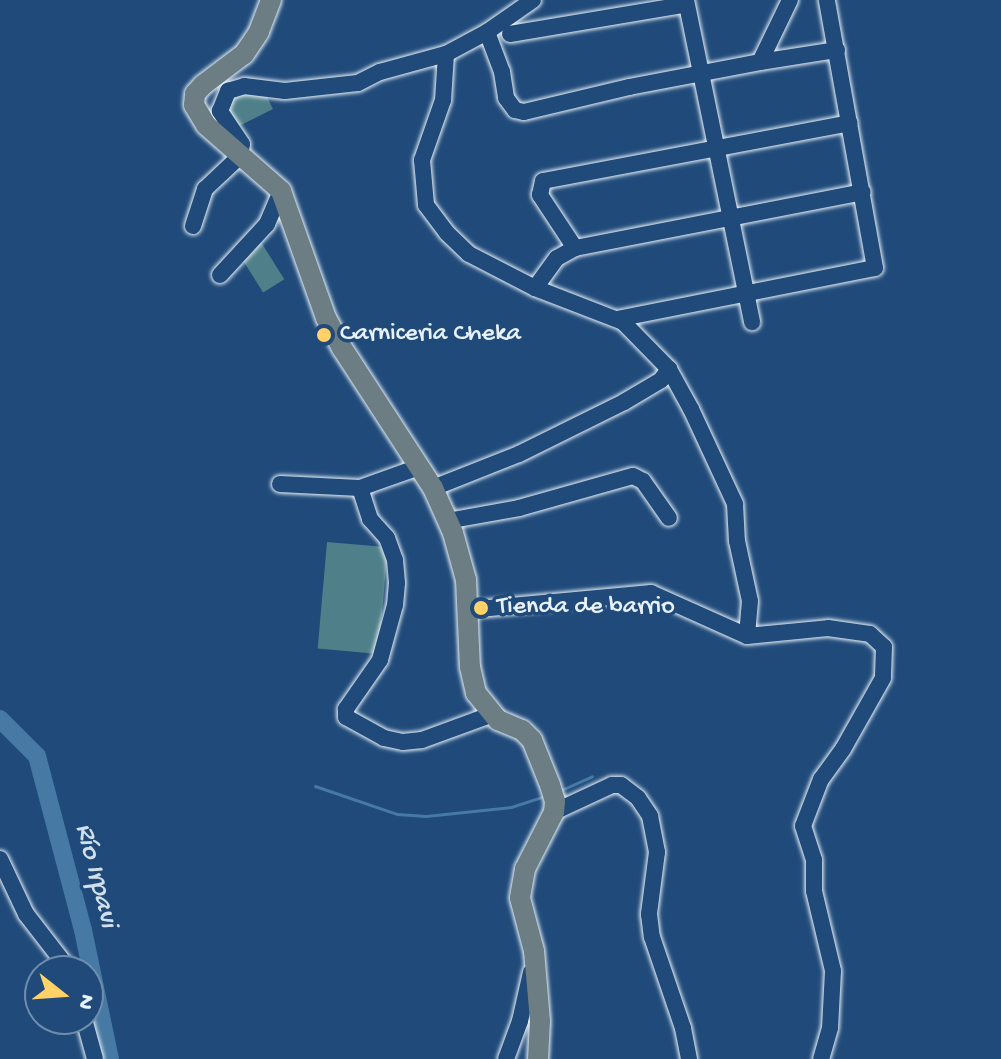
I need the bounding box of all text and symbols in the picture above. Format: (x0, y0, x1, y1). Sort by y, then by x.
place label: Carniceria Cheka (340, 319, 521, 351)
marker: Carniceria Cheka (315, 326, 333, 344)
place label: Tienda de barrio (497, 592, 675, 624)
marker: Tienda de barrio (472, 599, 490, 617)
water label: Río Irpavi (66, 820, 124, 932)
north arrow (24, 955, 104, 1035)
text: N (71, 991, 100, 1012)

